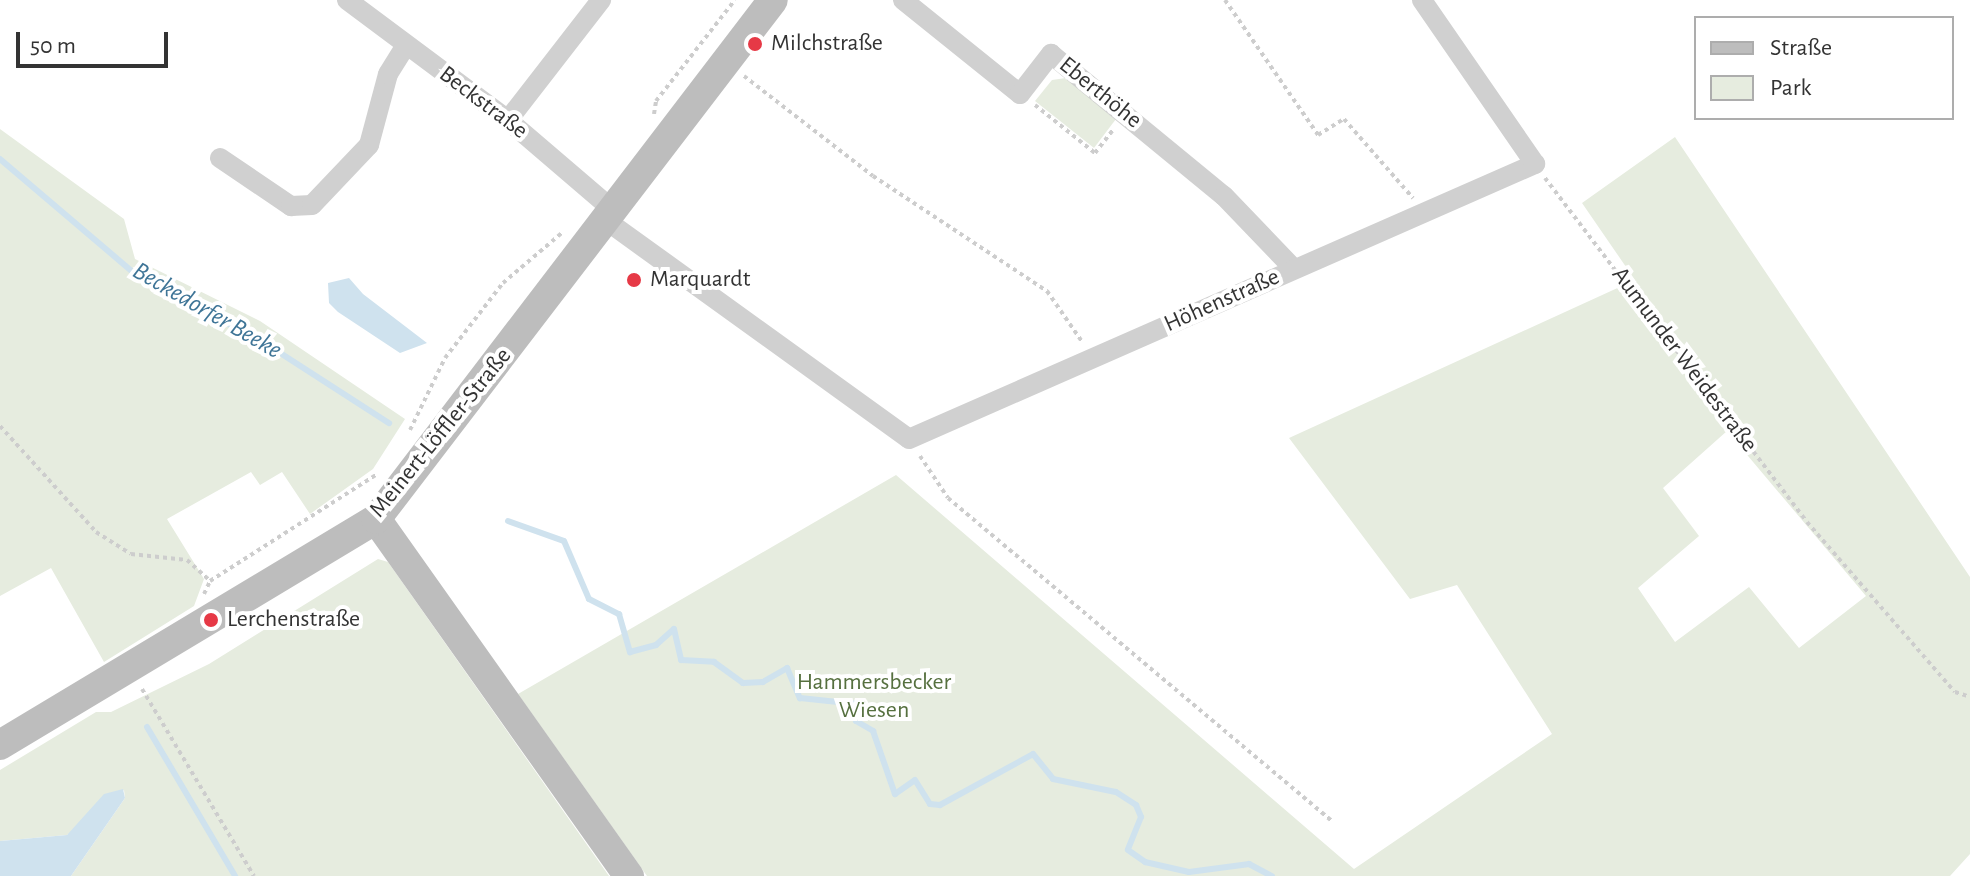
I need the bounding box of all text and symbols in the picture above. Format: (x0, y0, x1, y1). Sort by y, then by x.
scale bar (20, 16, 172, 66)
legend (1694, 16, 1954, 120)
place label: Milchstraße (771, 30, 883, 58)
text: 50 m (30, 34, 76, 58)
marker: Milchstraße (746, 35, 764, 53)
text: Straße (1770, 36, 1832, 60)
street label: Eberthöhe (1053, 51, 1147, 135)
street label: Beckstraße (433, 60, 533, 146)
text: Park (1770, 76, 1811, 100)
water label: Beckedorfer Beeke (127, 256, 287, 366)
street label: Aumunder Weidestraße (1605, 262, 1763, 458)
street label: Höhenstraße (1160, 263, 1284, 339)
place label: Marquardt (650, 266, 750, 294)
marker: Marquardt (625, 271, 643, 289)
street label: Meinert-Löffler-Straße (364, 342, 518, 524)
place label: Lerchenstraße (227, 606, 360, 634)
marker: Lerchenstraße (202, 611, 220, 629)
park label: Hammersbecker Wiesen (797, 669, 951, 725)

